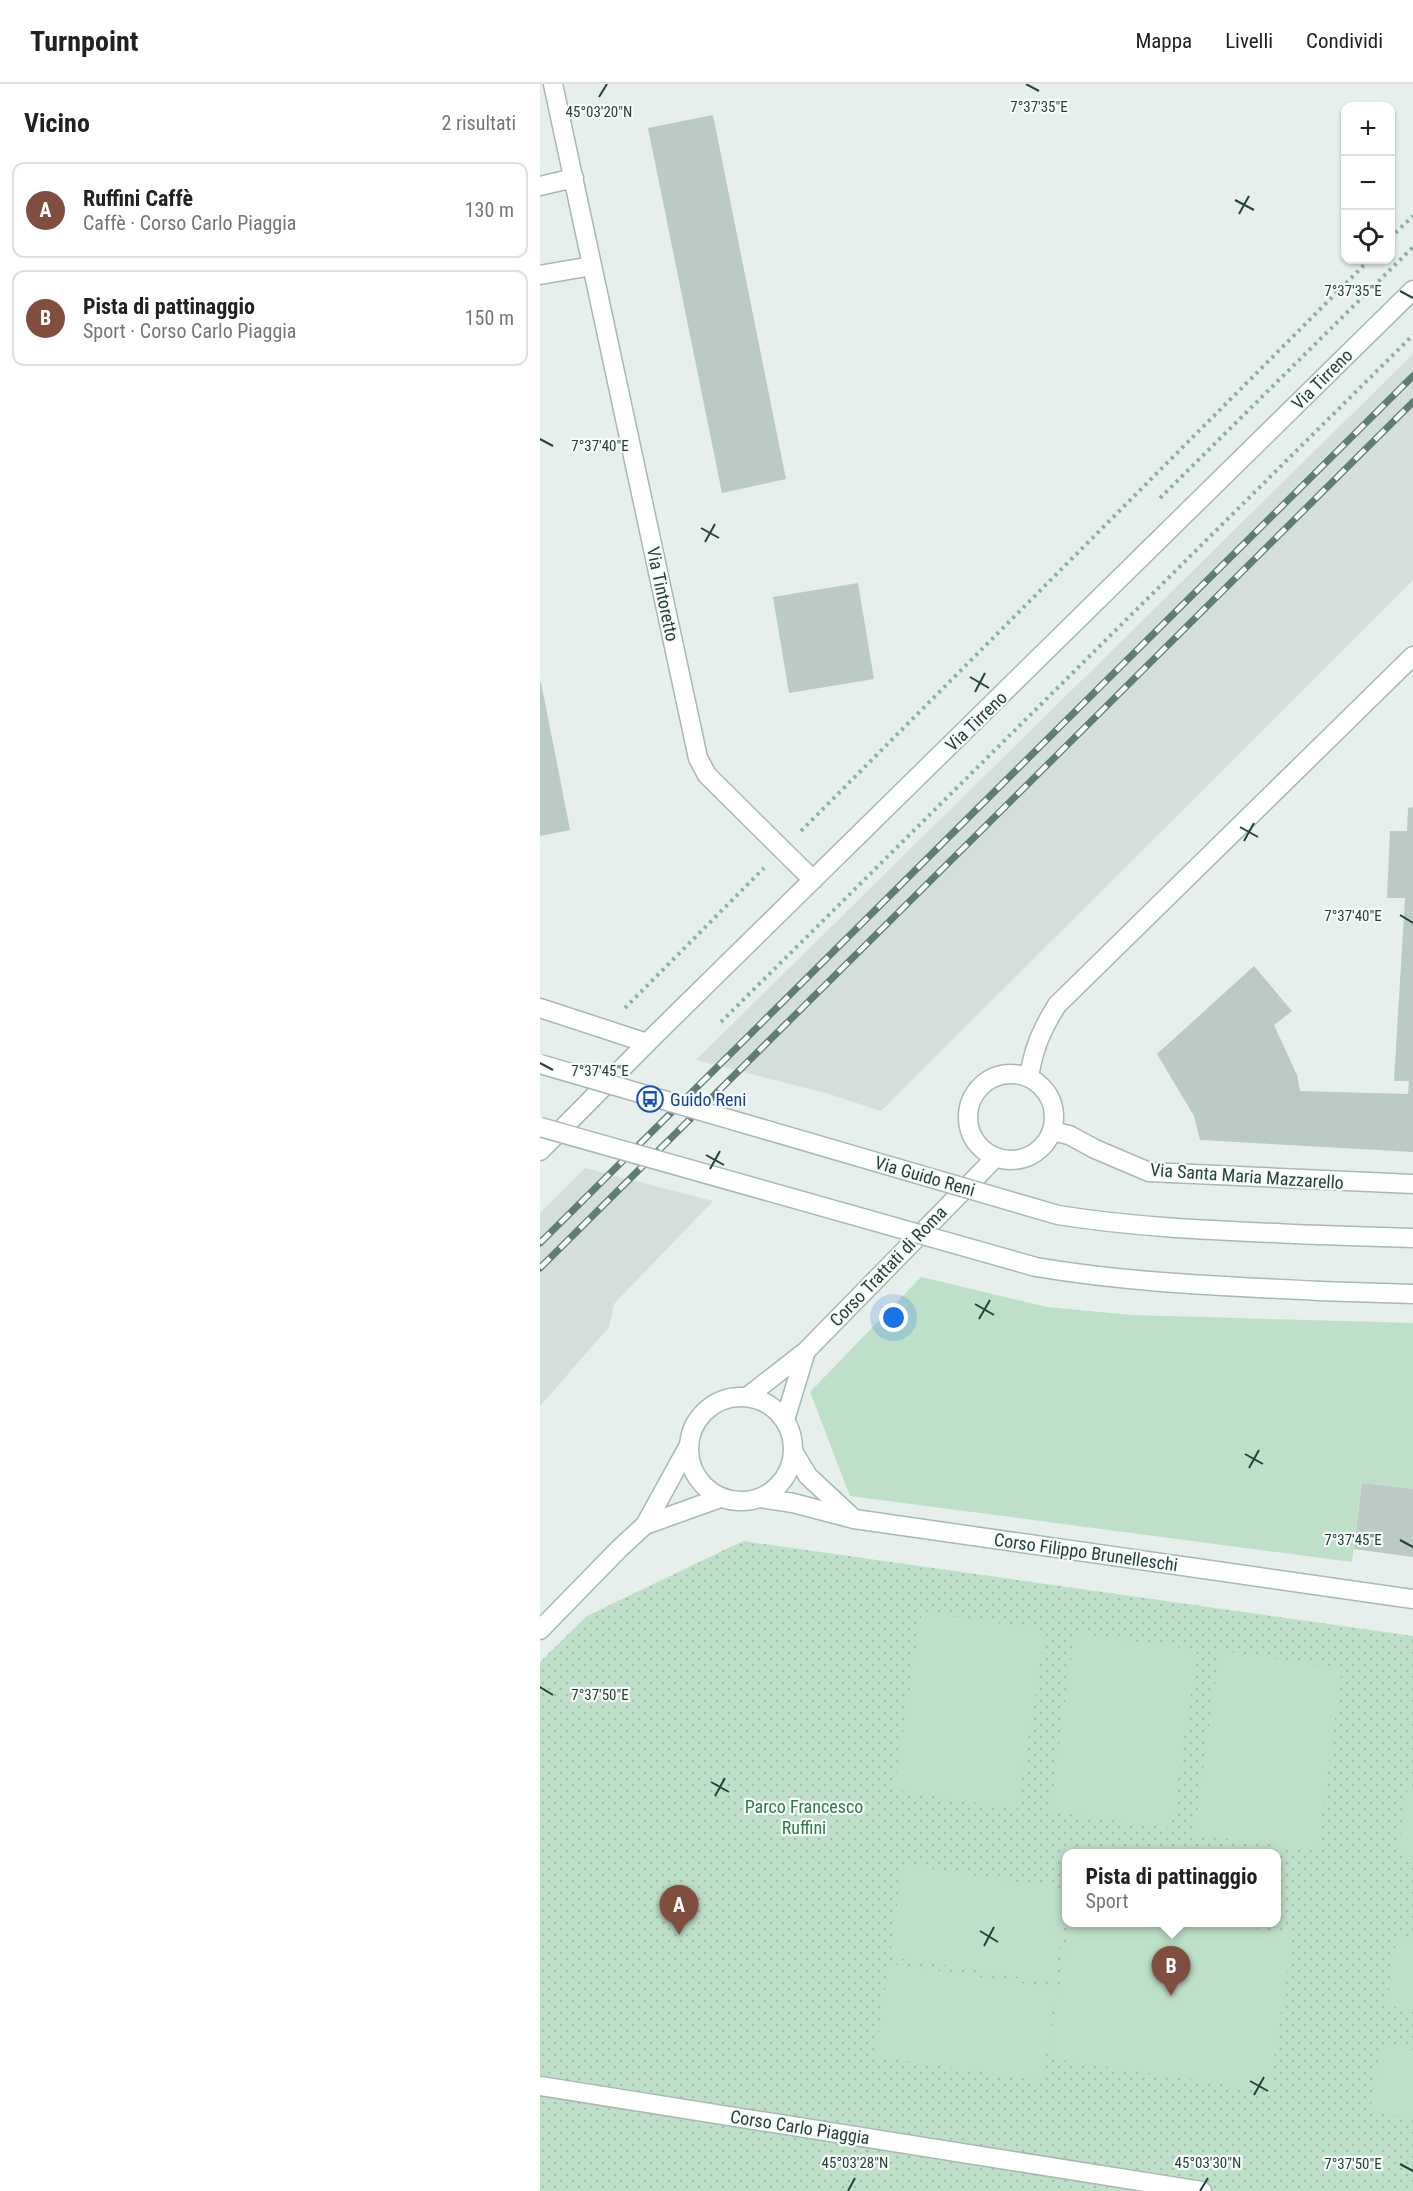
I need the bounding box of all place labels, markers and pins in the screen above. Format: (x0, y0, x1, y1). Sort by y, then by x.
bus stop icon: Guido Reni (635, 1084, 665, 1114)
place label: Guido Reni (670, 1089, 746, 1110)
pin: A (660, 1886, 698, 1935)
pin: B (1152, 1946, 1190, 1996)

